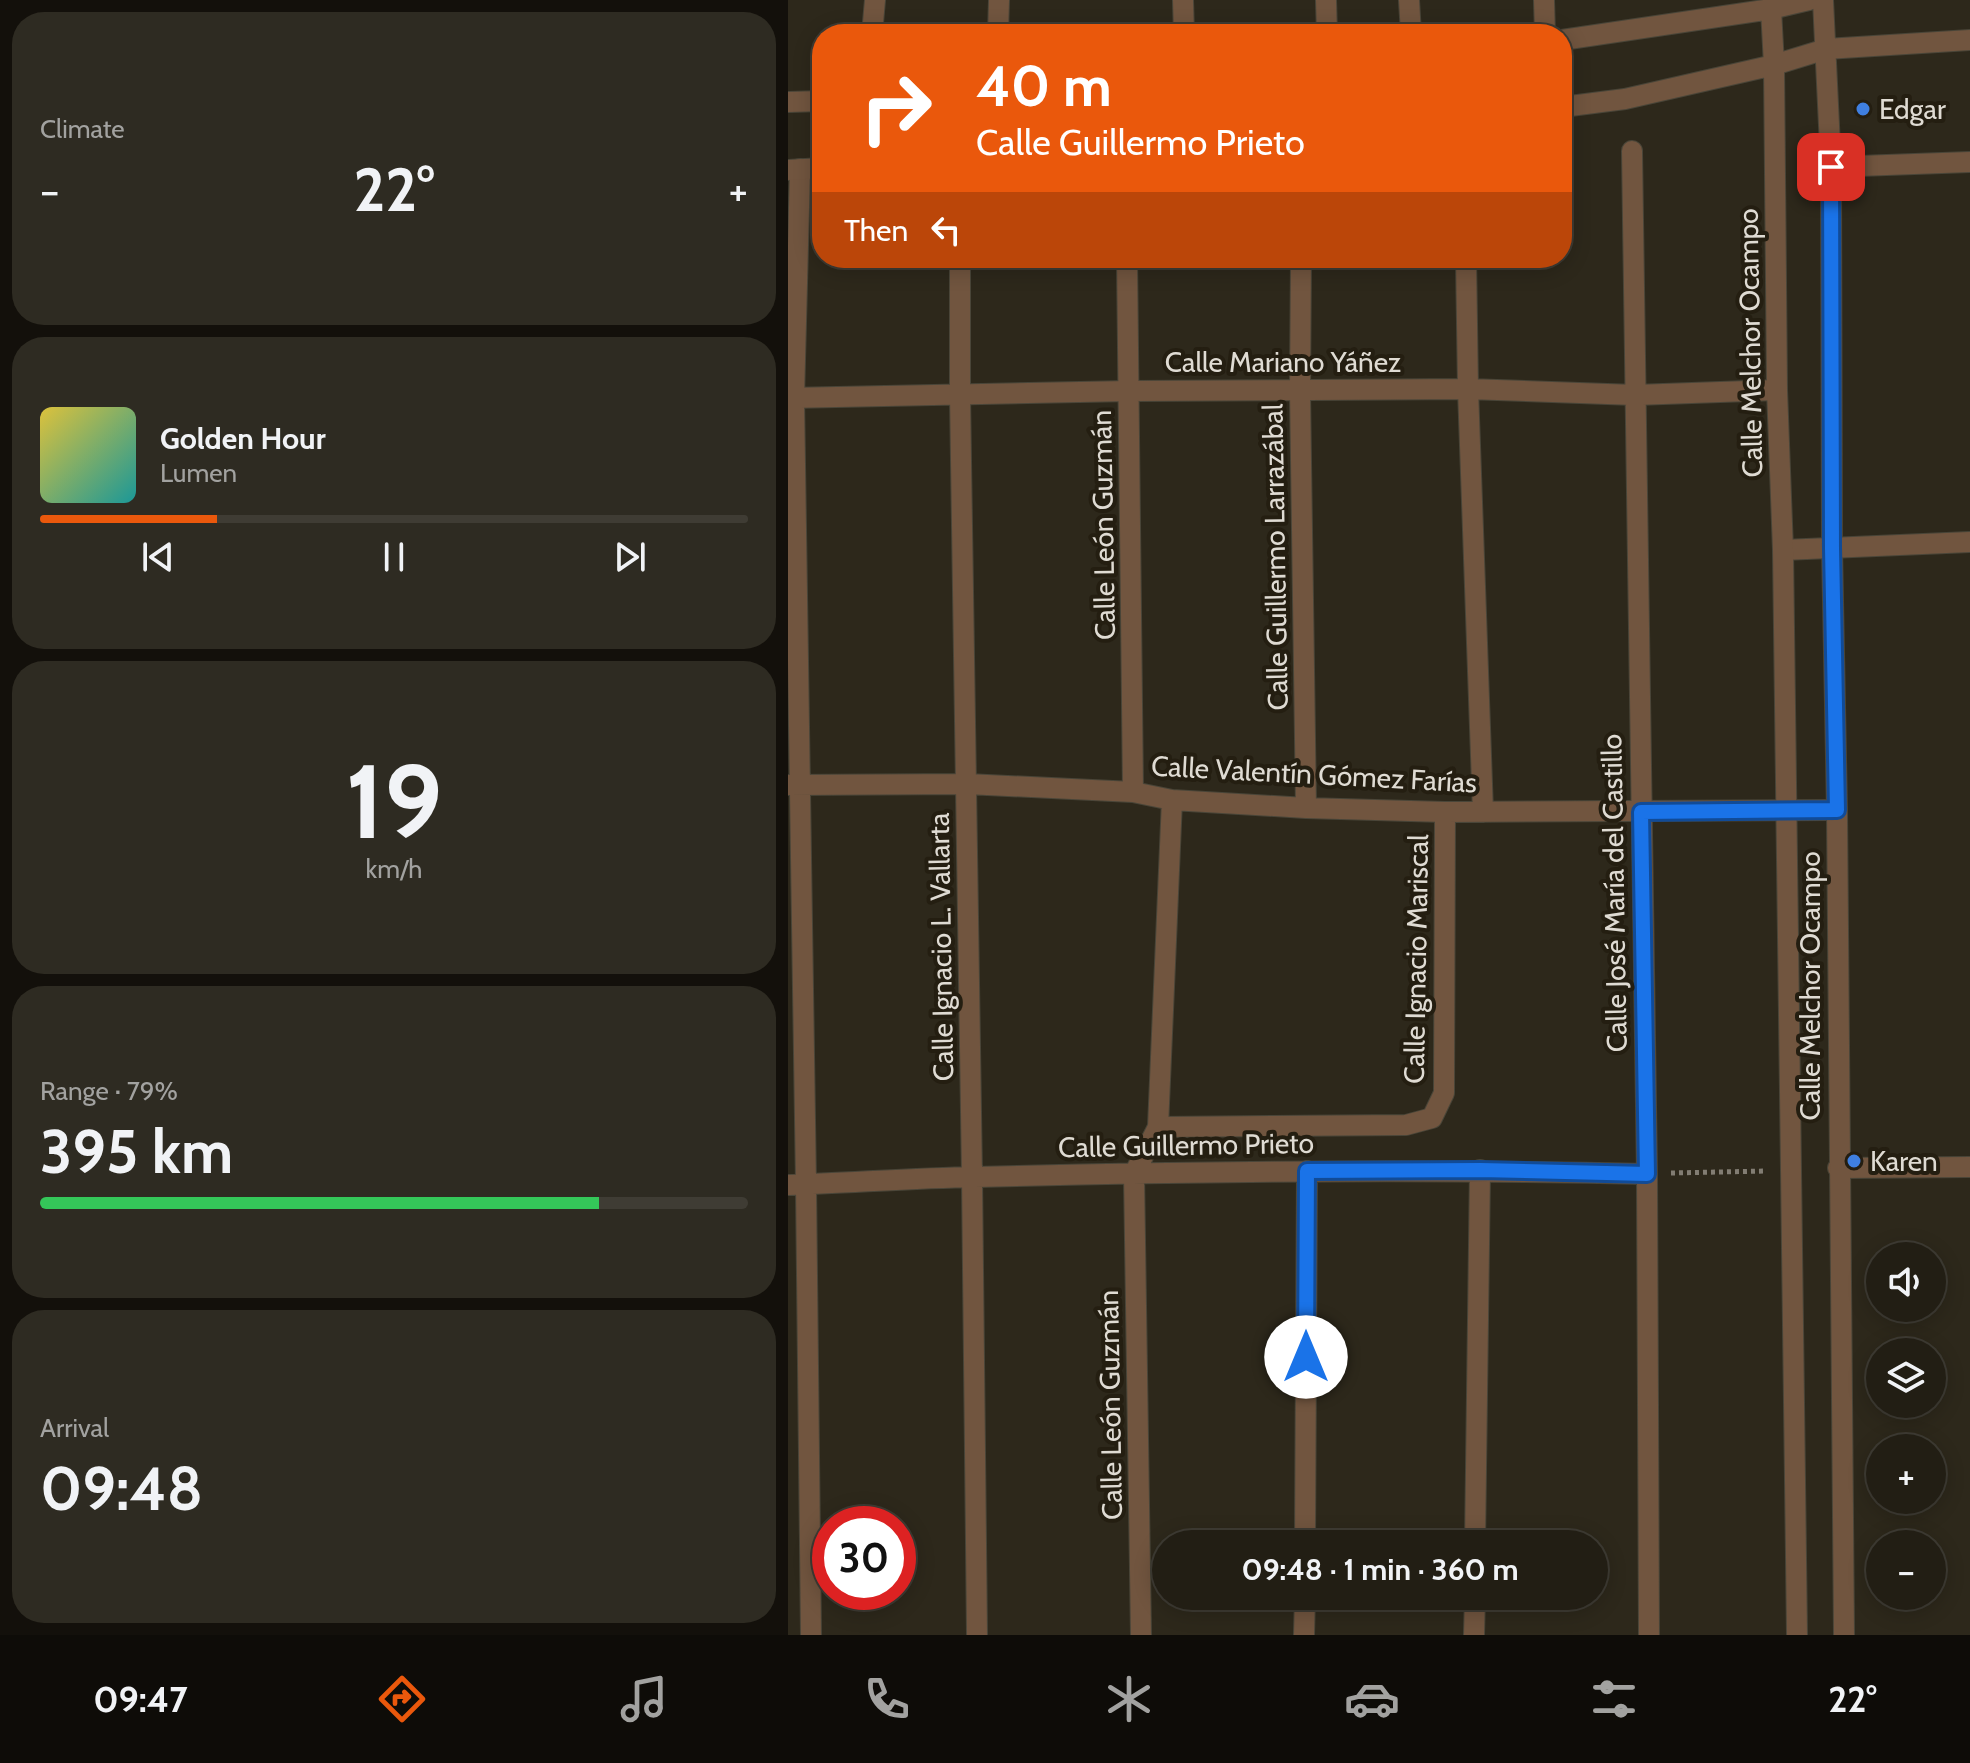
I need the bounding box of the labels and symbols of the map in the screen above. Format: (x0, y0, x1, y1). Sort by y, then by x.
place label: Edgar (1879, 92, 1946, 126)
marker: Edgar (1854, 100, 1872, 118)
pin (1797, 133, 1865, 201)
street label: Calle Melchor Ocampo (1731, 208, 1769, 478)
street label: Calle Mariano Yáñez (1165, 345, 1401, 379)
street label: Calle Guillermo Larrazábal (1255, 403, 1295, 711)
street label: Calle León Guzmán (1084, 410, 1122, 640)
street label: Calle José María del Castillo (1594, 734, 1634, 1052)
street label: Calle Valentín Gómez Farías (1150, 748, 1478, 800)
street label: Calle Ignacio L. Vallarta (922, 812, 960, 1081)
street label: Calle Ignacio Mariscal (1397, 834, 1435, 1084)
street label: Calle Melchor Ocampo (1793, 851, 1827, 1121)
street label: Calle Guillermo Prieto (1058, 1126, 1314, 1164)
place label: Karen (1870, 1144, 1938, 1178)
marker: Karen (1845, 1152, 1863, 1170)
street label: Calle León Guzmán (1091, 1290, 1129, 1520)
position arrow (1264, 1315, 1348, 1399)
speed limit sign: 30 (812, 1506, 916, 1610)

